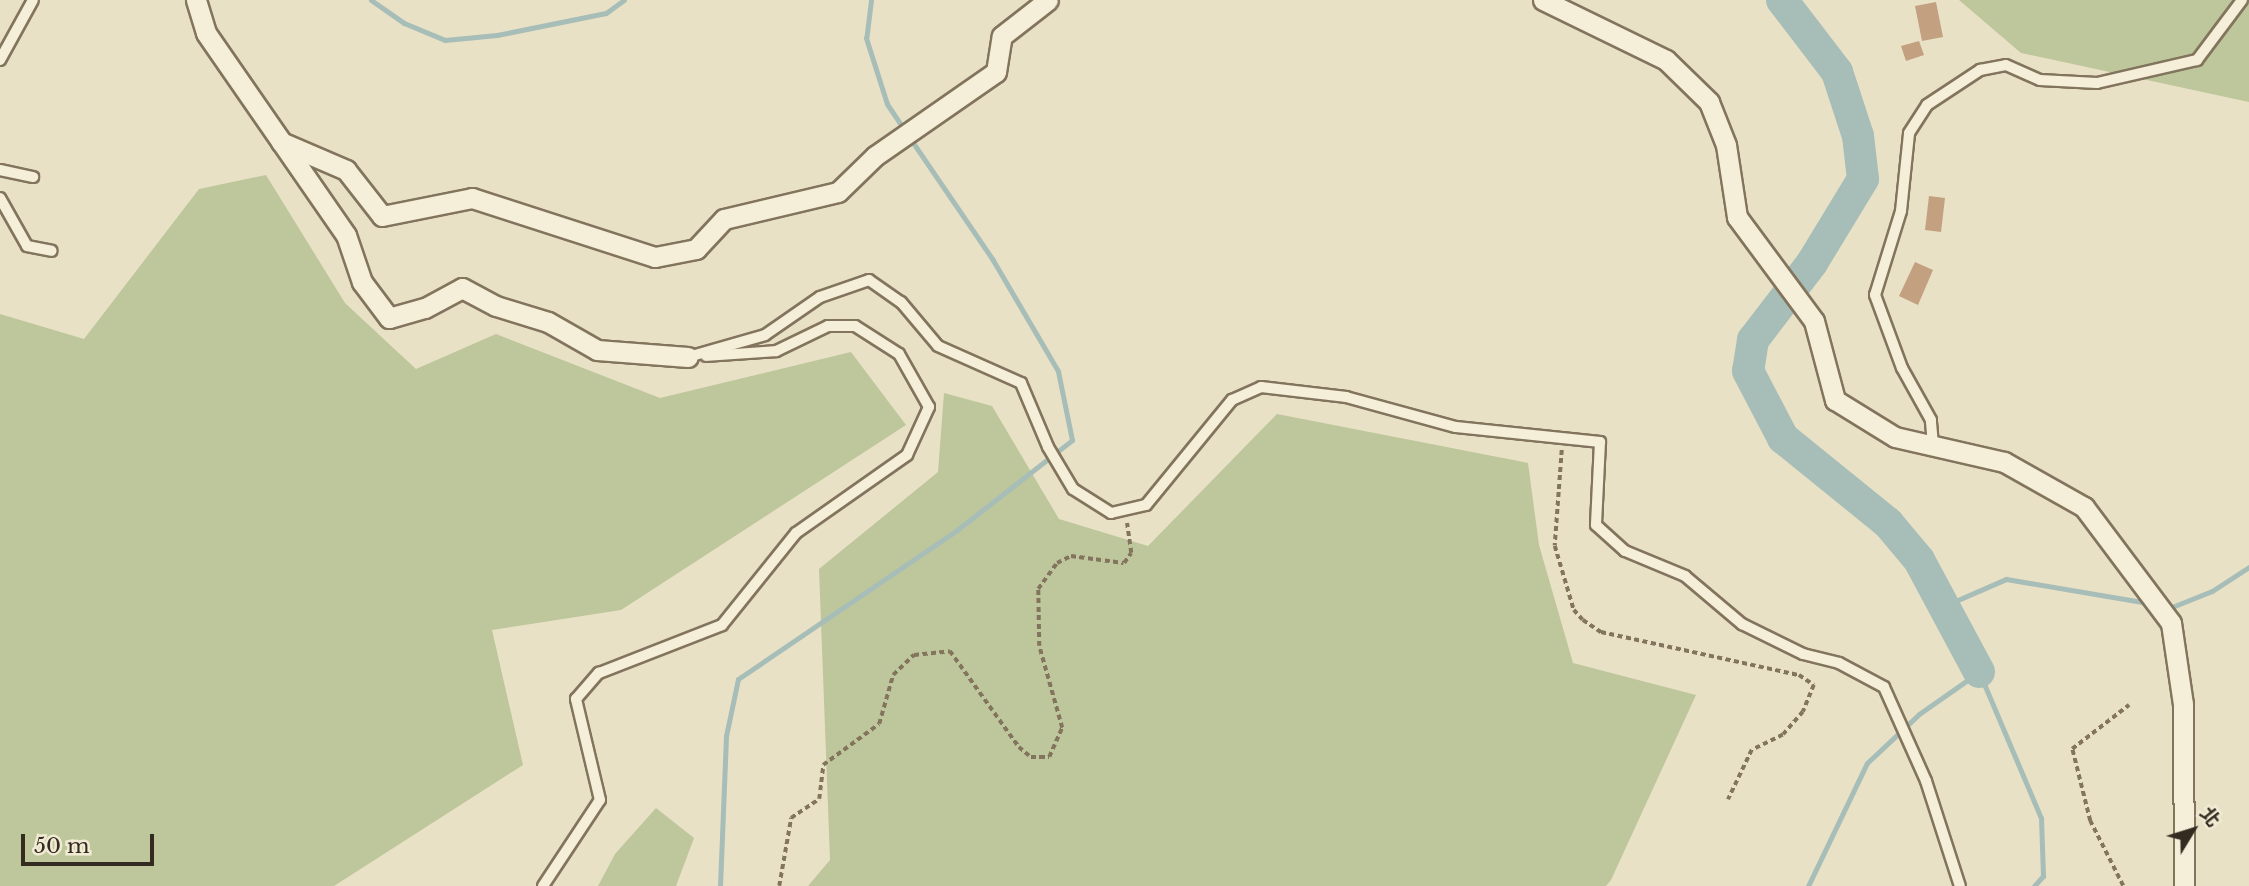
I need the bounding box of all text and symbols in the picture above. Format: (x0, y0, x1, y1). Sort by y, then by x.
north arrow (2158, 795, 2228, 865)
text: 北 (2195, 802, 2225, 831)
scale bar (24, 820, 158, 864)
text: 50 m (34, 833, 89, 859)

